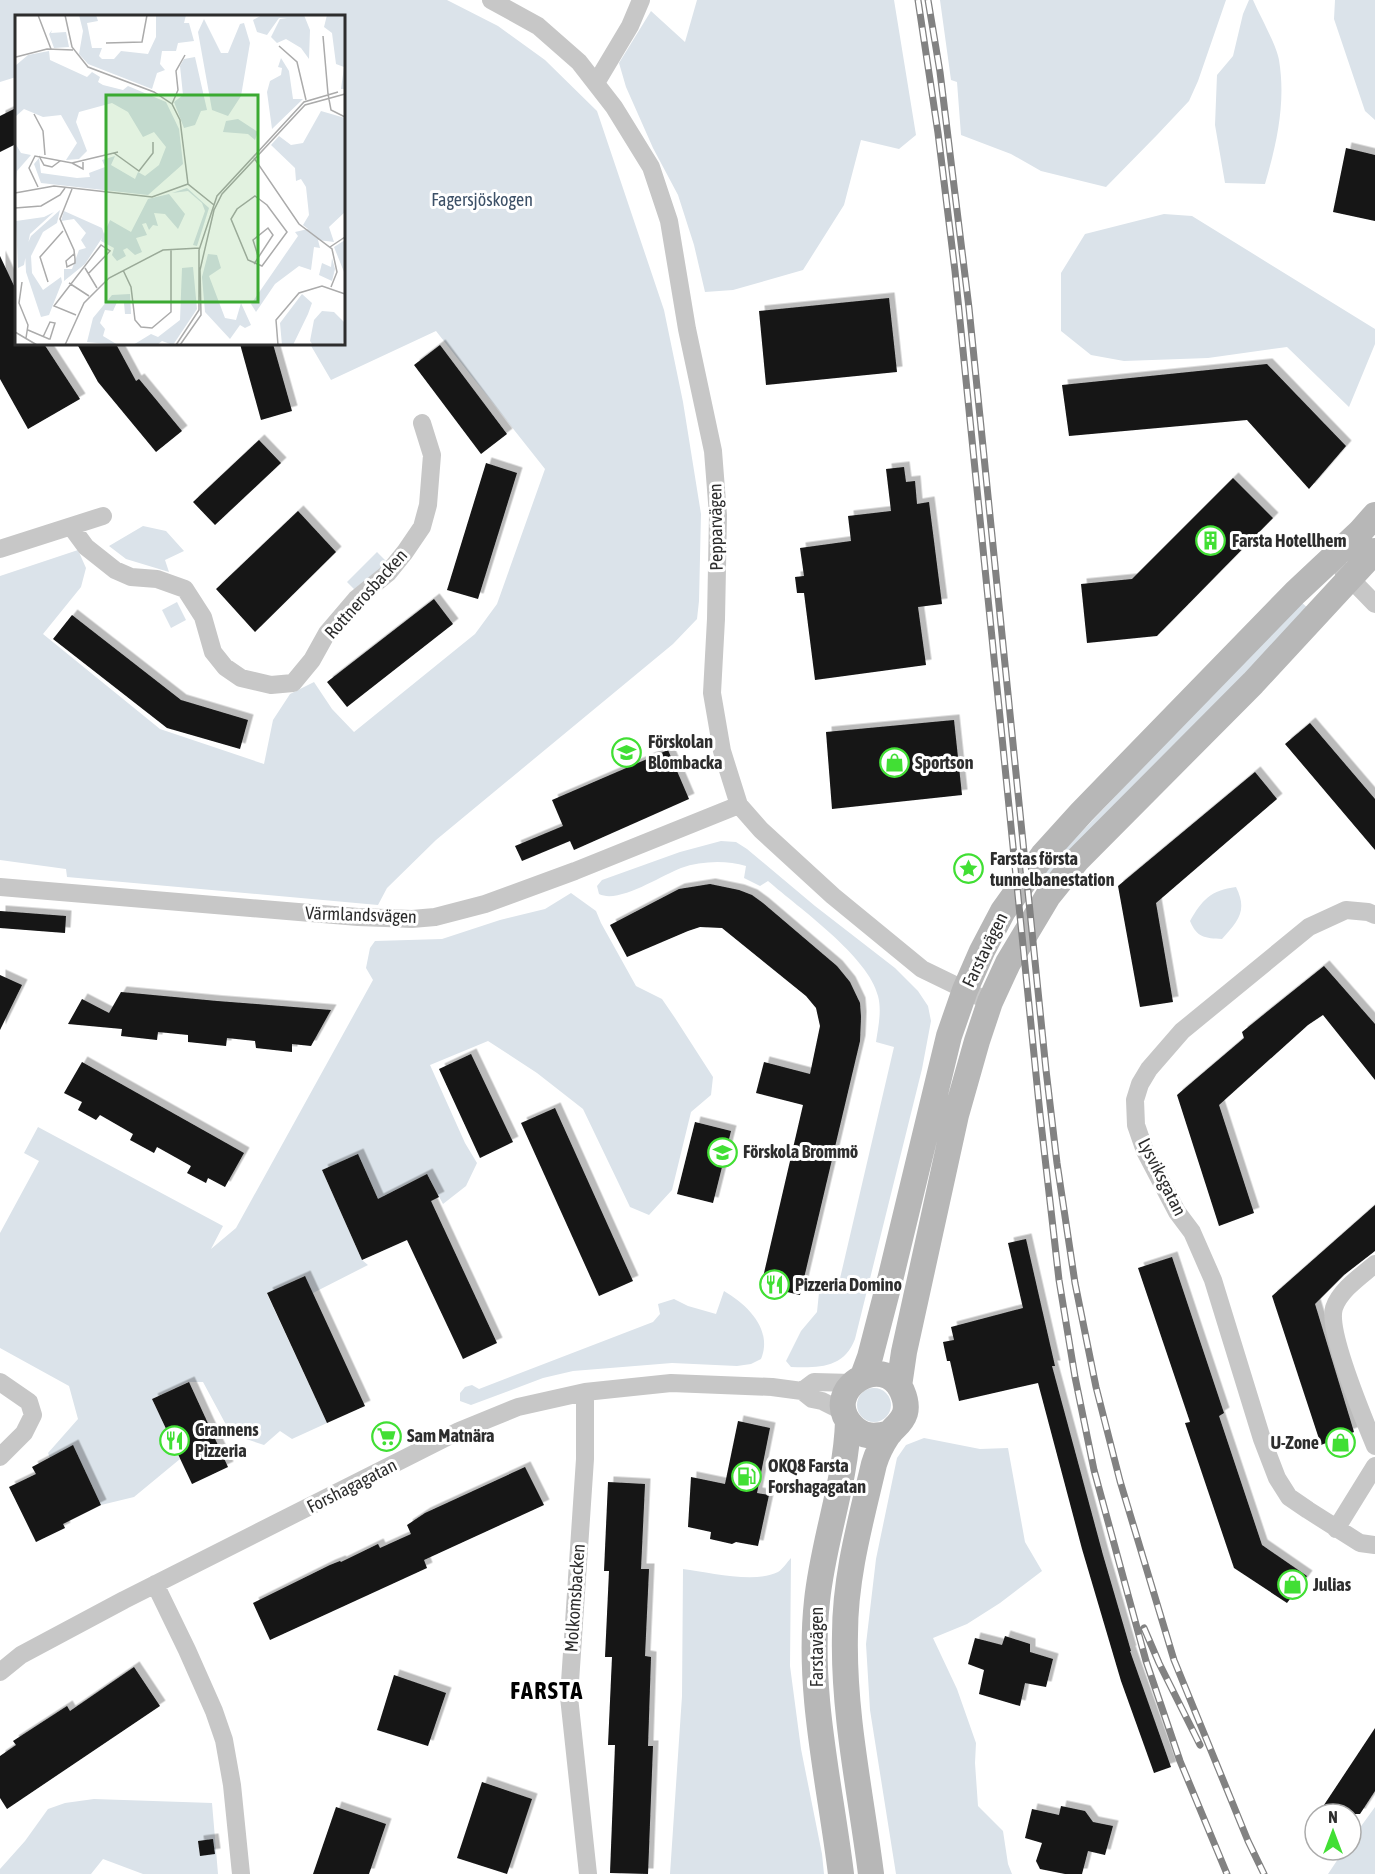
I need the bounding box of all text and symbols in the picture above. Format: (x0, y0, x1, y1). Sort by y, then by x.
inset map (15, 15, 345, 345)
park label: Fagersjöskogen (431, 189, 533, 210)
street label: Pepparvägen (704, 483, 727, 571)
building icon: Farsta Hotellhem (1195, 525, 1227, 557)
place label: Farsta Hotellhem (1232, 530, 1346, 551)
street label: Rottnerosbacken (320, 545, 411, 643)
place label: Förskolan Blombacka (648, 731, 722, 773)
school or university icon: Förskolan Blombacka (611, 736, 643, 768)
shop icon: Sportson (878, 747, 910, 779)
place label: Sportson (915, 752, 974, 773)
place label: Farstas första tunnelbanestation (989, 848, 1115, 890)
place icon: Farstas första tunnelbanestation (953, 853, 985, 885)
street label: Värmlandsvägen (305, 902, 417, 927)
street label: Farstavägen (957, 909, 1012, 991)
street label: Lysviksgatan (1134, 1135, 1191, 1219)
school or university icon: Förskola Brommö (706, 1136, 738, 1168)
place label: Förskola Brommö (743, 1141, 858, 1162)
restaurant icon: Pizzeria Domino (758, 1269, 790, 1301)
place label: Pizzeria Domino (795, 1274, 902, 1295)
place label: Grannens Pizzeria (195, 1419, 259, 1461)
supermarket icon: Sam Matnära (370, 1420, 402, 1452)
restaurant icon: Grannens Pizzeria (158, 1424, 190, 1456)
place label: Sam Matnära (407, 1425, 494, 1446)
shop icon: U-Zone (1324, 1427, 1356, 1459)
place label: U-Zone (1270, 1432, 1319, 1453)
street label: Forshagagatan (303, 1454, 400, 1517)
place label: OKQ8 Farsta Forshagagatan (768, 1455, 866, 1497)
fuel station icon: OKQ8 Farsta Forshagagatan (731, 1460, 763, 1492)
street label: Molkomsbacken (560, 1543, 589, 1653)
shop icon: Julias (1276, 1569, 1308, 1601)
place label: Julias (1312, 1574, 1352, 1595)
street label: Farstavägen (806, 1607, 827, 1687)
district label: FARSTA (510, 1677, 584, 1704)
north arrow (1303, 1802, 1363, 1862)
text: N (1328, 1808, 1338, 1826)

